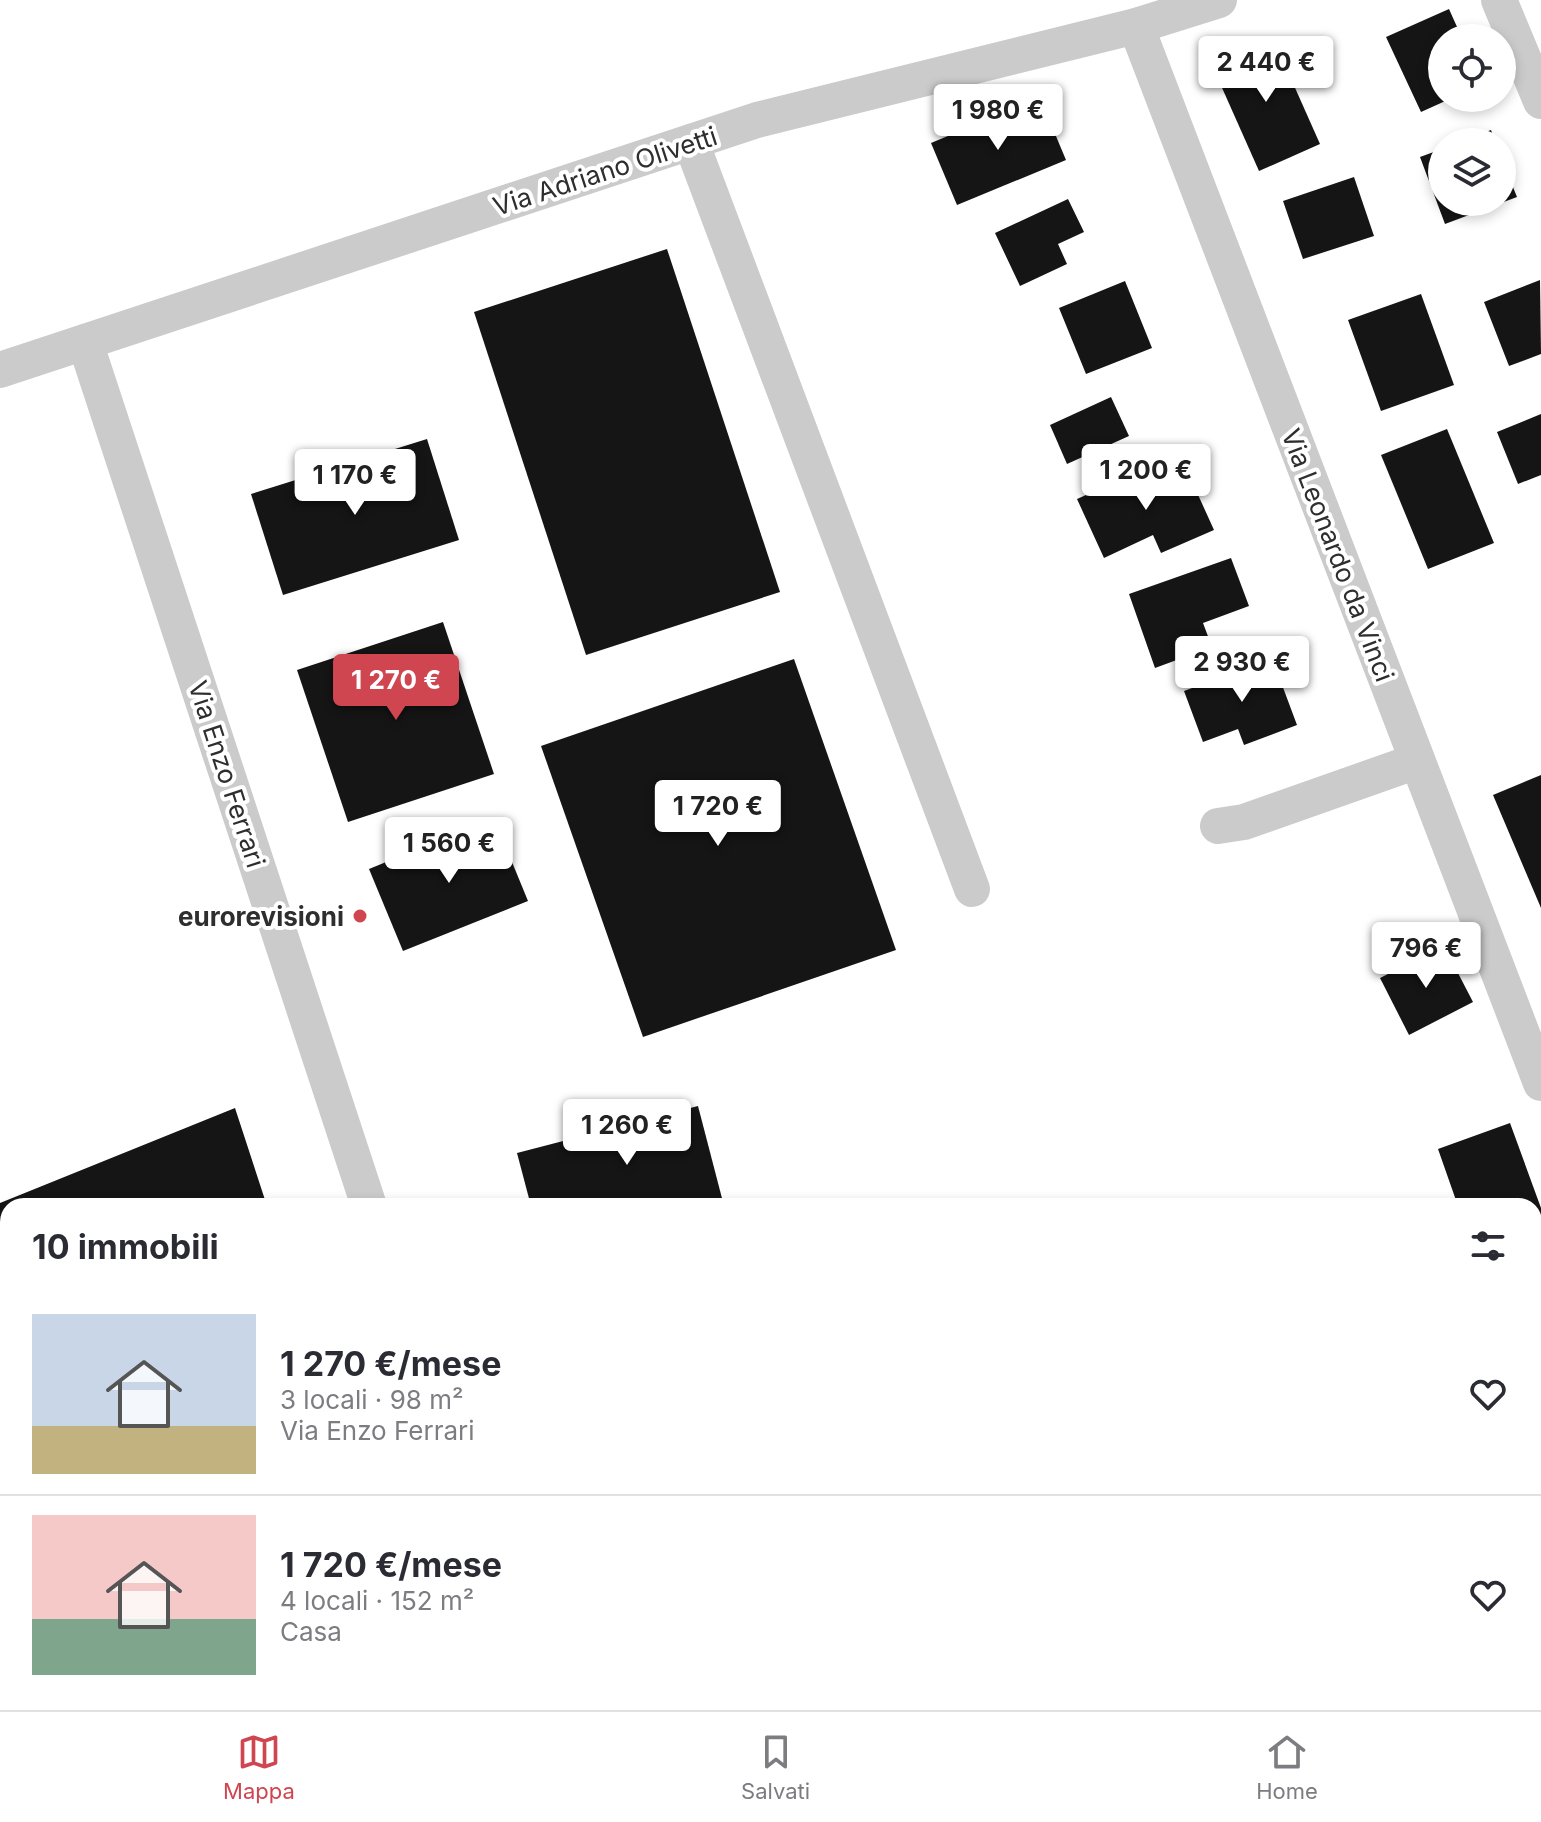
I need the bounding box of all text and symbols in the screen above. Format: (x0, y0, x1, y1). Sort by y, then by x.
map controls (1428, 24, 1516, 216)
button: locate (1428, 24, 1516, 112)
pin: 2 440 € (1192, 36, 1340, 104)
text: 2 440 € (1216, 46, 1316, 77)
pin: 1 980 € (924, 84, 1072, 152)
text: 1 980 € (952, 94, 1044, 125)
street label: Via Adriano Olivetti (489, 120, 721, 222)
button: layers (1428, 128, 1516, 216)
street label: Via Leonardo da Vinci (1275, 424, 1401, 686)
pin: 1 200 € (1072, 444, 1220, 512)
pin: 1 170 € (281, 449, 429, 517)
text: 1 200 € (1100, 454, 1192, 485)
text: 1 170 € (313, 459, 397, 490)
pin: 2 930 € (1168, 636, 1316, 704)
text: 2 930 € (1193, 646, 1291, 677)
pin: 1 270 € (322, 654, 470, 722)
text: 1 270 € (351, 664, 441, 695)
street label: Via Enzo Ferrari (182, 677, 272, 871)
pin: 1 720 € (644, 780, 792, 848)
text: 1 720 € (673, 790, 763, 821)
pin: 1 560 € (375, 817, 523, 885)
text: 1 560 € (403, 827, 495, 858)
place label: eurorevisioni (178, 901, 344, 932)
marker: eurorevisioni (351, 907, 369, 925)
pin: 796 € (1370, 922, 1482, 990)
text: 796 € (1390, 932, 1462, 963)
pin: 1 260 € (553, 1099, 701, 1167)
text: 1 260 € (581, 1109, 673, 1140)
icon: filters (1466, 1224, 1510, 1268)
text: 10 immobili (32, 1226, 219, 1267)
text: 1 270 €/mese (280, 1343, 501, 1384)
icon: home (96, 1346, 192, 1442)
icon: heart (1466, 1372, 1510, 1416)
text: 3 locali · 98 m² (280, 1384, 463, 1415)
text: Via Enzo Ferrari (280, 1415, 475, 1446)
text: 1 720 €/mese (280, 1544, 502, 1585)
icon: home (96, 1547, 192, 1643)
icon: heart (1466, 1573, 1510, 1617)
text: 4 locali · 152 m² (280, 1585, 474, 1616)
text: Casa (280, 1616, 342, 1647)
tab: Mappa (223, 1730, 295, 1804)
tab: Salvati (741, 1730, 810, 1804)
tab: Home (1256, 1730, 1318, 1804)

